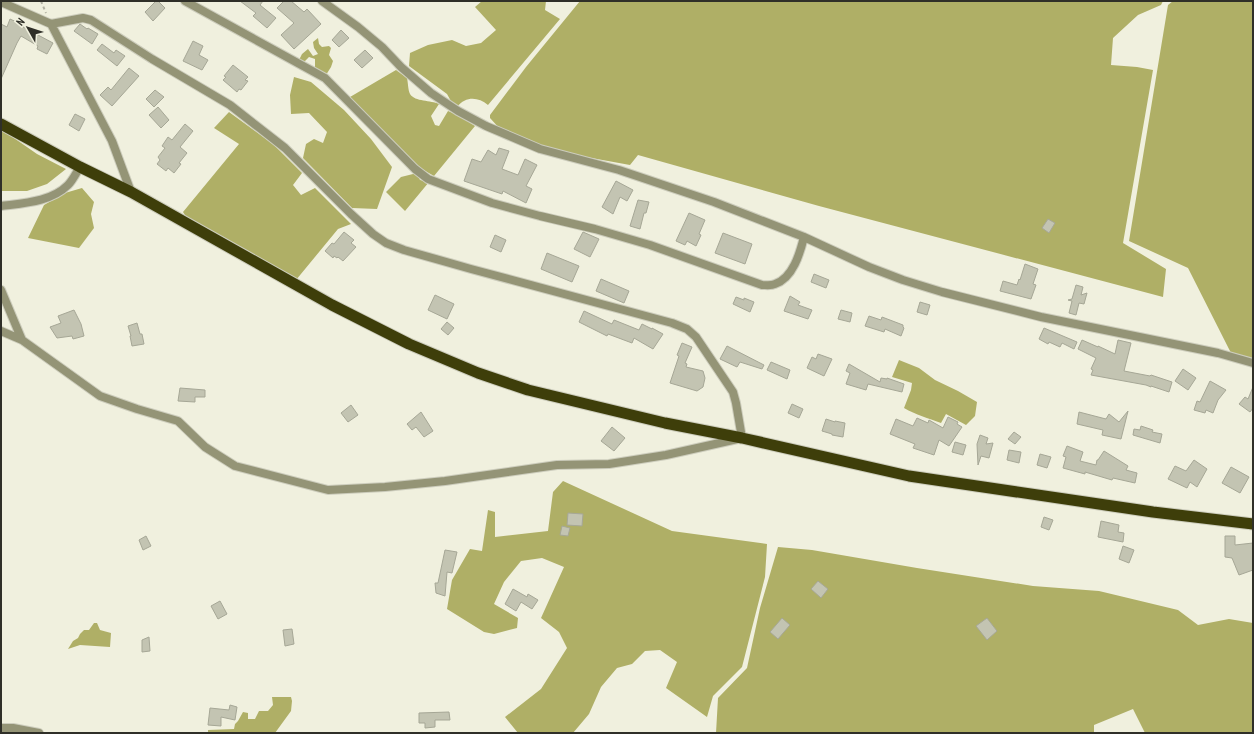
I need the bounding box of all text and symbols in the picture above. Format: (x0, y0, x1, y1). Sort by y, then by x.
north arrow (8, 8, 48, 48)
text: N (13, 15, 28, 28)

